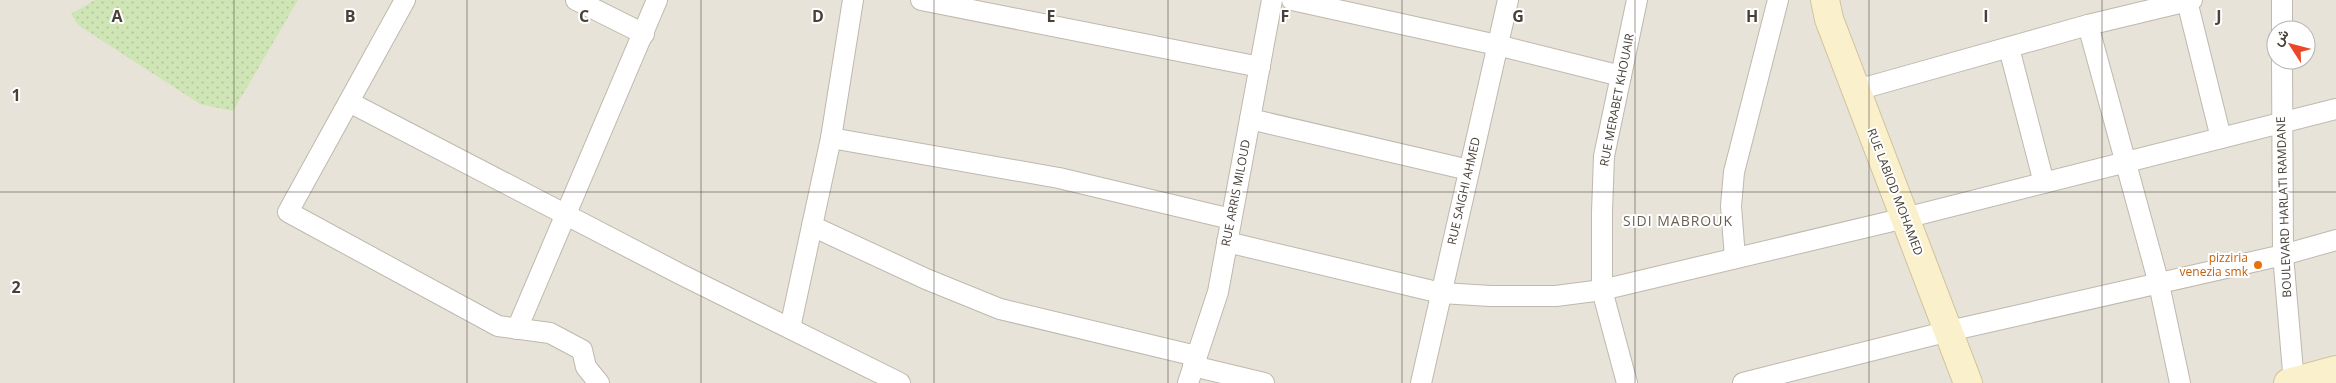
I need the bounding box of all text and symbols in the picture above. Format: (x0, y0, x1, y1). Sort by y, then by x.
text: A (111, 5, 123, 27)
text: B (345, 5, 355, 27)
text: C (579, 5, 589, 27)
text: D (812, 5, 824, 27)
text: E (1047, 5, 1056, 27)
text: F (1281, 5, 1289, 27)
text: G (1512, 5, 1524, 27)
text: H (1746, 5, 1758, 27)
text: I (1983, 5, 1989, 27)
text: J (2214, 5, 2222, 27)
north arrow (2266, 20, 2316, 70)
text: ش (2267, 25, 2293, 49)
street label: RUE MERABET KHOUAIR (1595, 31, 1638, 168)
text: 1 (11, 84, 21, 106)
street label: BOULEVARD HARLATI RAMDANE (2272, 116, 2295, 298)
street label: RUE LABIOD MOHAMED (1863, 126, 1928, 258)
street label: RUE SAIGHI AHMED (1443, 135, 1484, 246)
street label: RUE ARRIS MILOUD (1217, 138, 1254, 248)
district label: SIDI MABROUK (1623, 211, 1733, 230)
place label: pizziria venezia smk (2180, 249, 2249, 280)
marker: pizziria venezia smk (2252, 259, 2264, 271)
text: 2 (11, 276, 21, 298)

